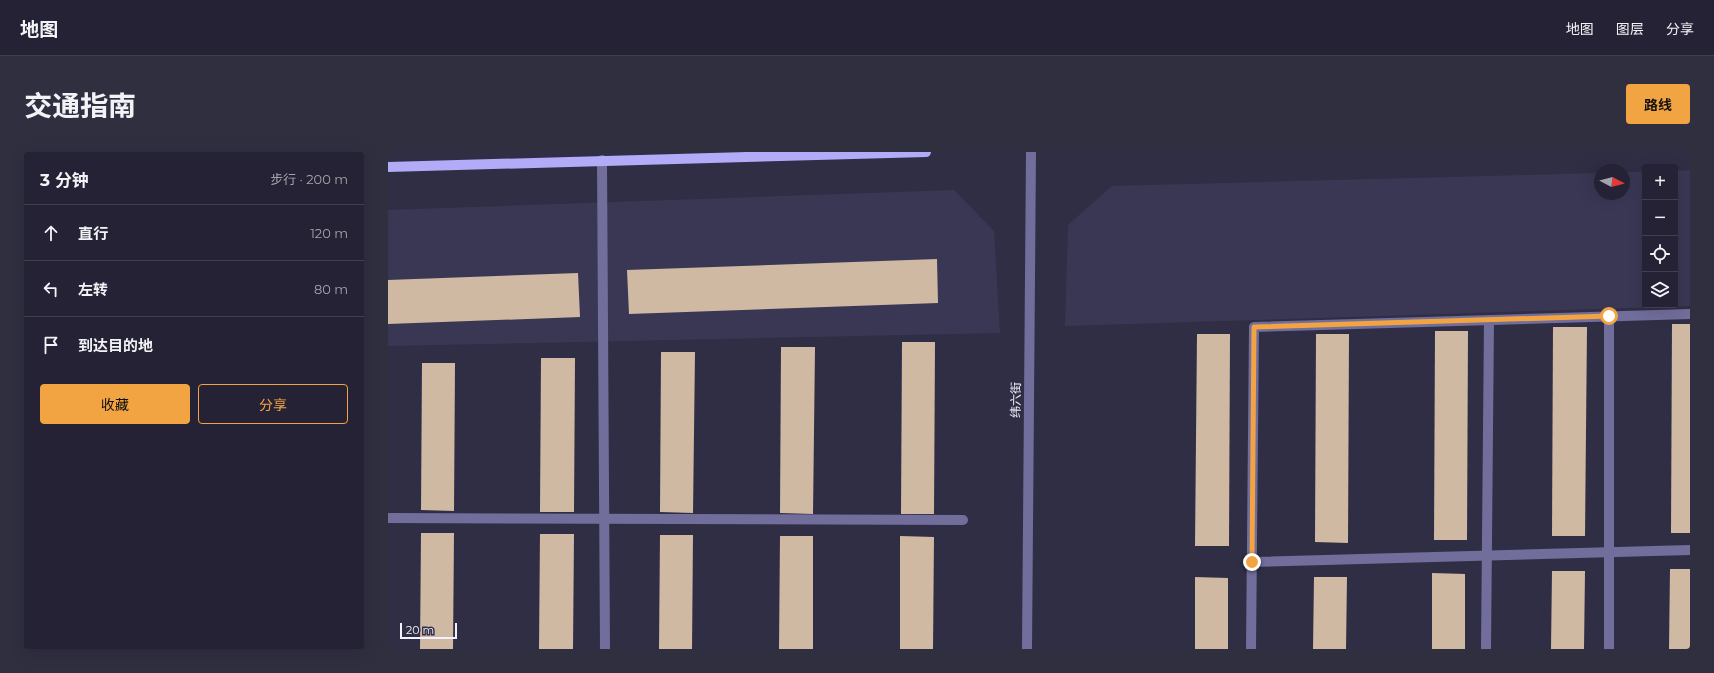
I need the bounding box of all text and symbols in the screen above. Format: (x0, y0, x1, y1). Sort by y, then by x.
text: 地图 (20, 18, 58, 41)
text: 地图 (1566, 20, 1594, 38)
text: 图层 (1616, 20, 1644, 38)
text: 分享 (1666, 20, 1694, 38)
button: 路线 (1626, 84, 1690, 124)
text: 交通指南 (24, 89, 136, 123)
north arrow (1594, 164, 1630, 200)
map controls (1642, 164, 1678, 308)
button: + (1642, 164, 1678, 200)
text: 3 分钟 (40, 170, 89, 190)
text: 步行 · 200 m (270, 171, 348, 187)
button: − (1642, 200, 1678, 236)
icon: ahead (40, 222, 62, 244)
text: 直行 (78, 224, 108, 243)
text: 120 m (310, 225, 348, 241)
button: locate (1642, 236, 1678, 272)
button: layers (1642, 272, 1678, 308)
icon: left (40, 278, 62, 300)
text: 左转 (78, 280, 108, 299)
text: 80 m (314, 281, 348, 297)
route start (1600, 307, 1618, 325)
icon: arrive (40, 334, 62, 356)
text: 到达目的地 (78, 336, 153, 355)
street label: 纬六街 (1008, 382, 1023, 418)
button: 收藏 (40, 384, 190, 424)
button: 分享 (198, 384, 348, 424)
route end (1243, 553, 1261, 571)
scale bar (400, 621, 457, 640)
text: 20 m (406, 623, 434, 637)

